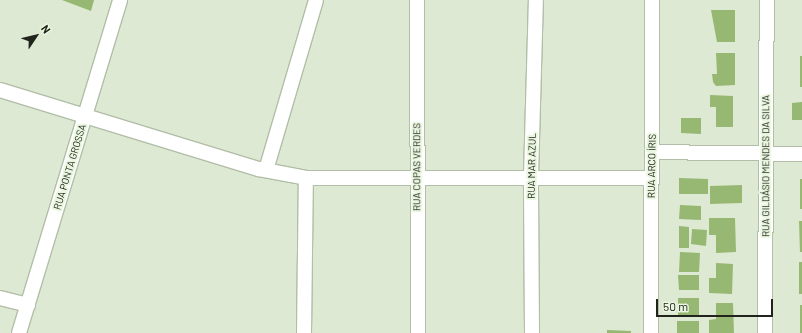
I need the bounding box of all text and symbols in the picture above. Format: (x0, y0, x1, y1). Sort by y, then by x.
north arrow (16, 16, 56, 56)
text: N (39, 22, 54, 36)
street label: RUA GILDÁSIO MENDES DA SILVA (760, 95, 772, 237)
street label: RUA PONTA GROSSA (51, 123, 89, 211)
street label: RUA COPAS VERDES (411, 123, 423, 211)
street label: RUA MAR AZUL (525, 133, 539, 199)
street label: RUA ARCO ÍRIS (645, 134, 659, 198)
scale bar (658, 291, 775, 317)
text: 50 m (663, 299, 688, 313)

